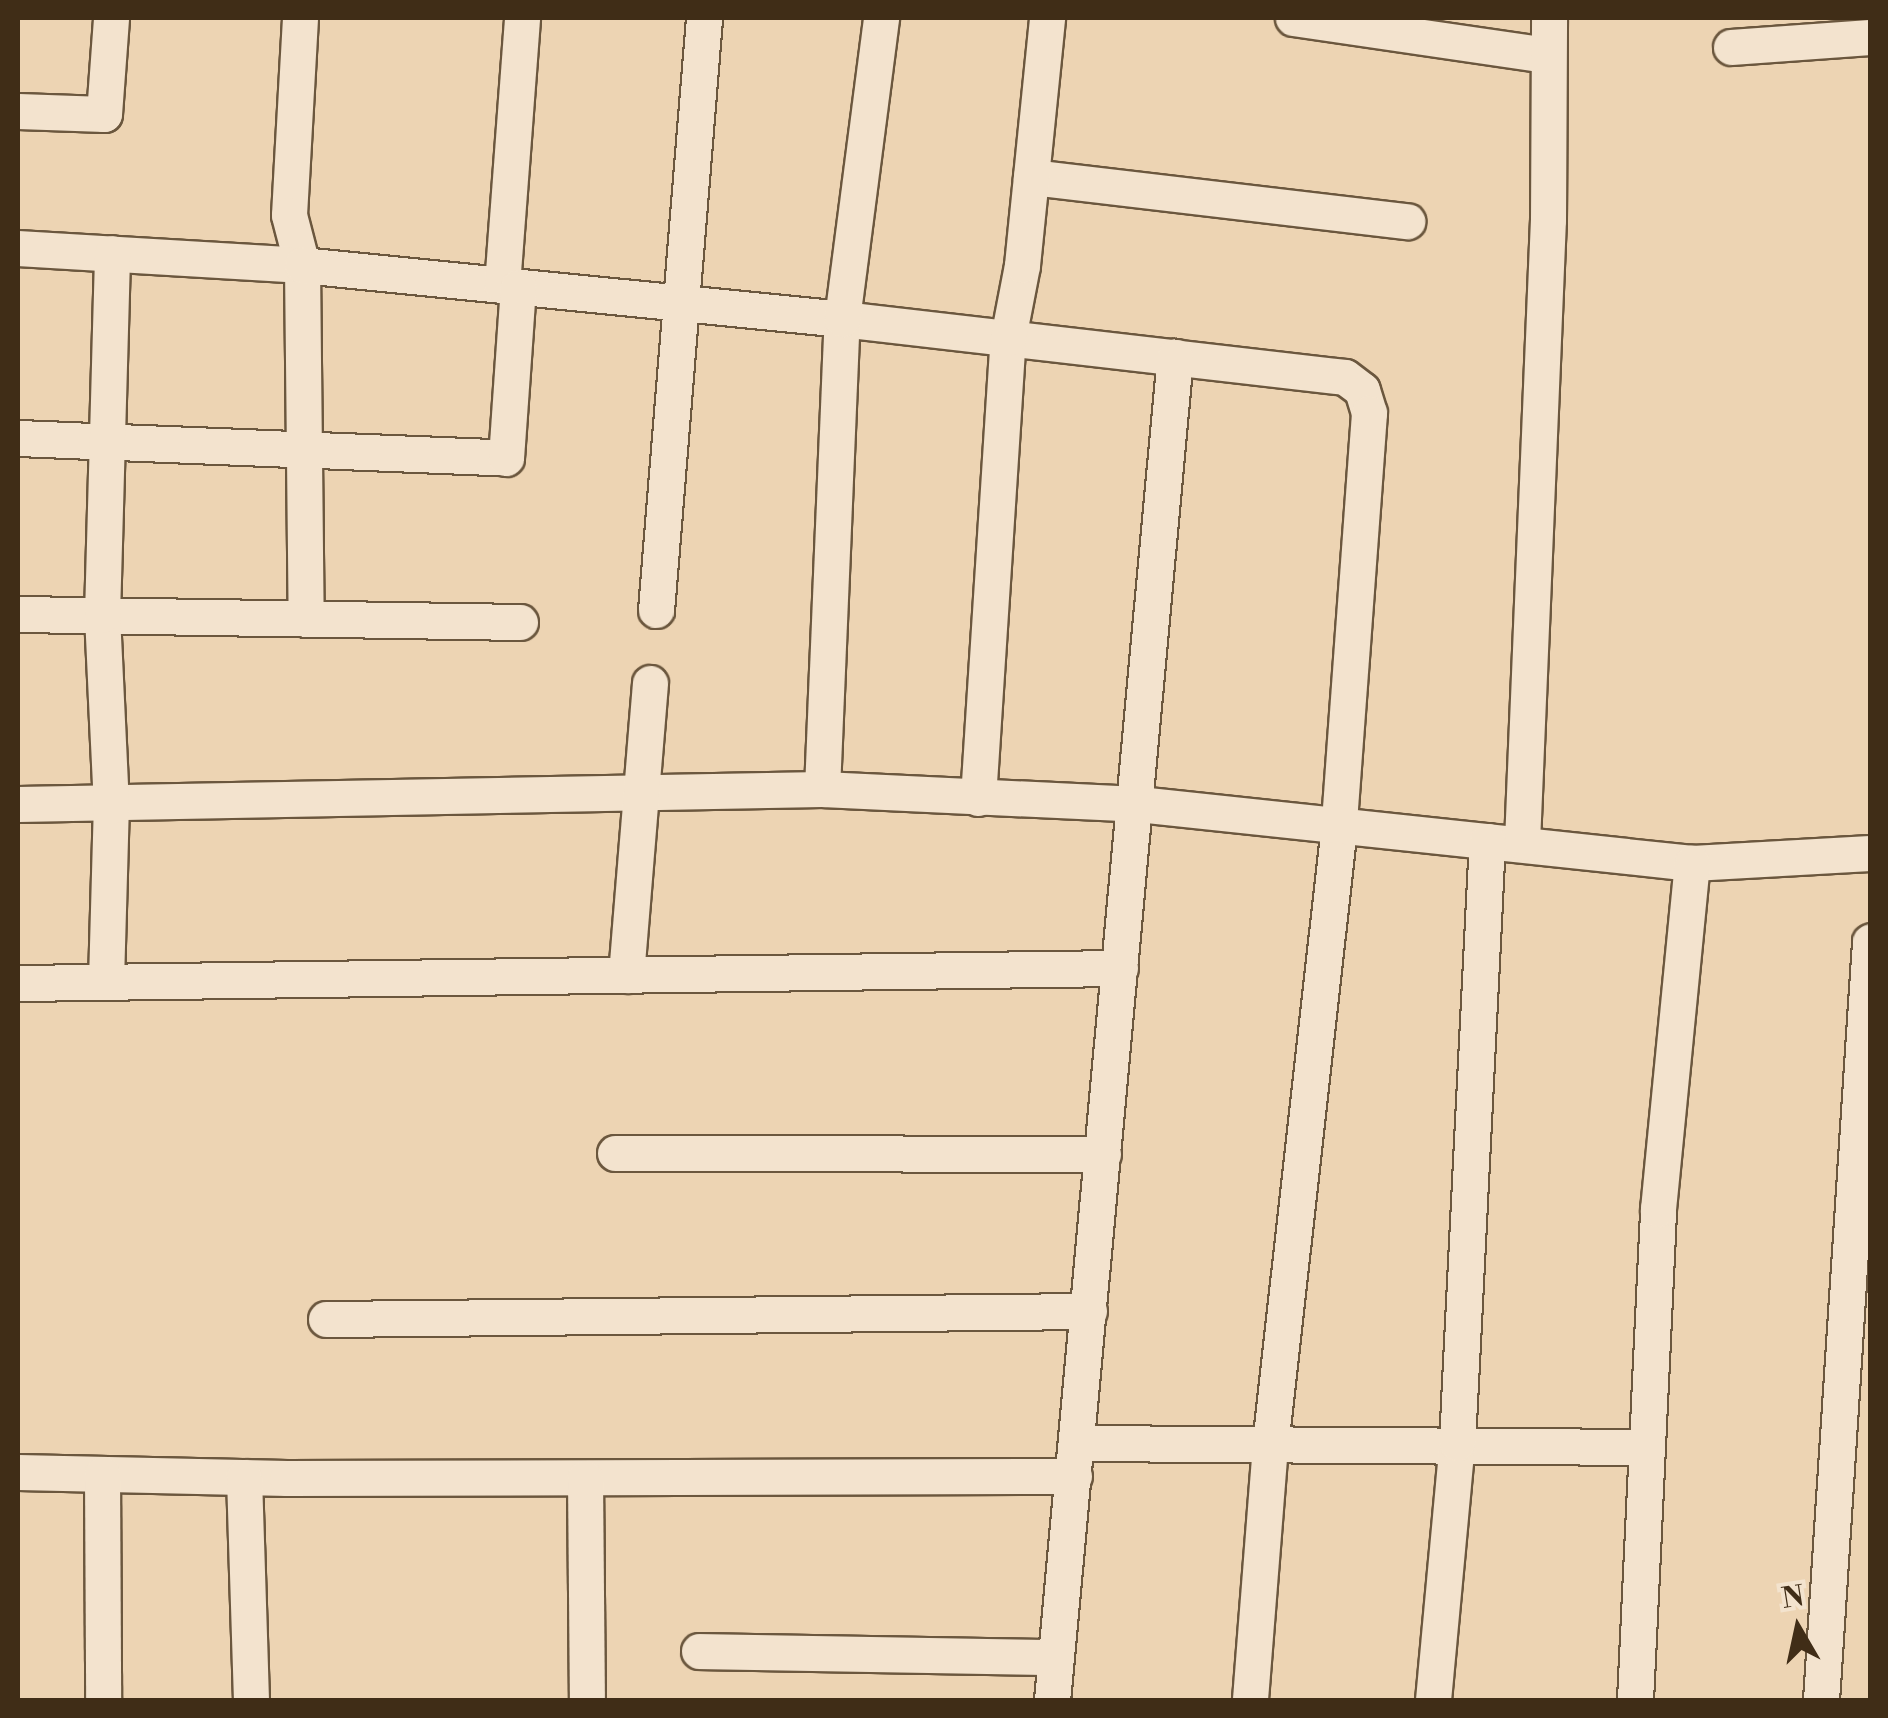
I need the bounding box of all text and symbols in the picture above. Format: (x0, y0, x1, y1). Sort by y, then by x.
north arrow (1748, 1578, 1848, 1678)
text: N (1780, 1579, 1807, 1617)

